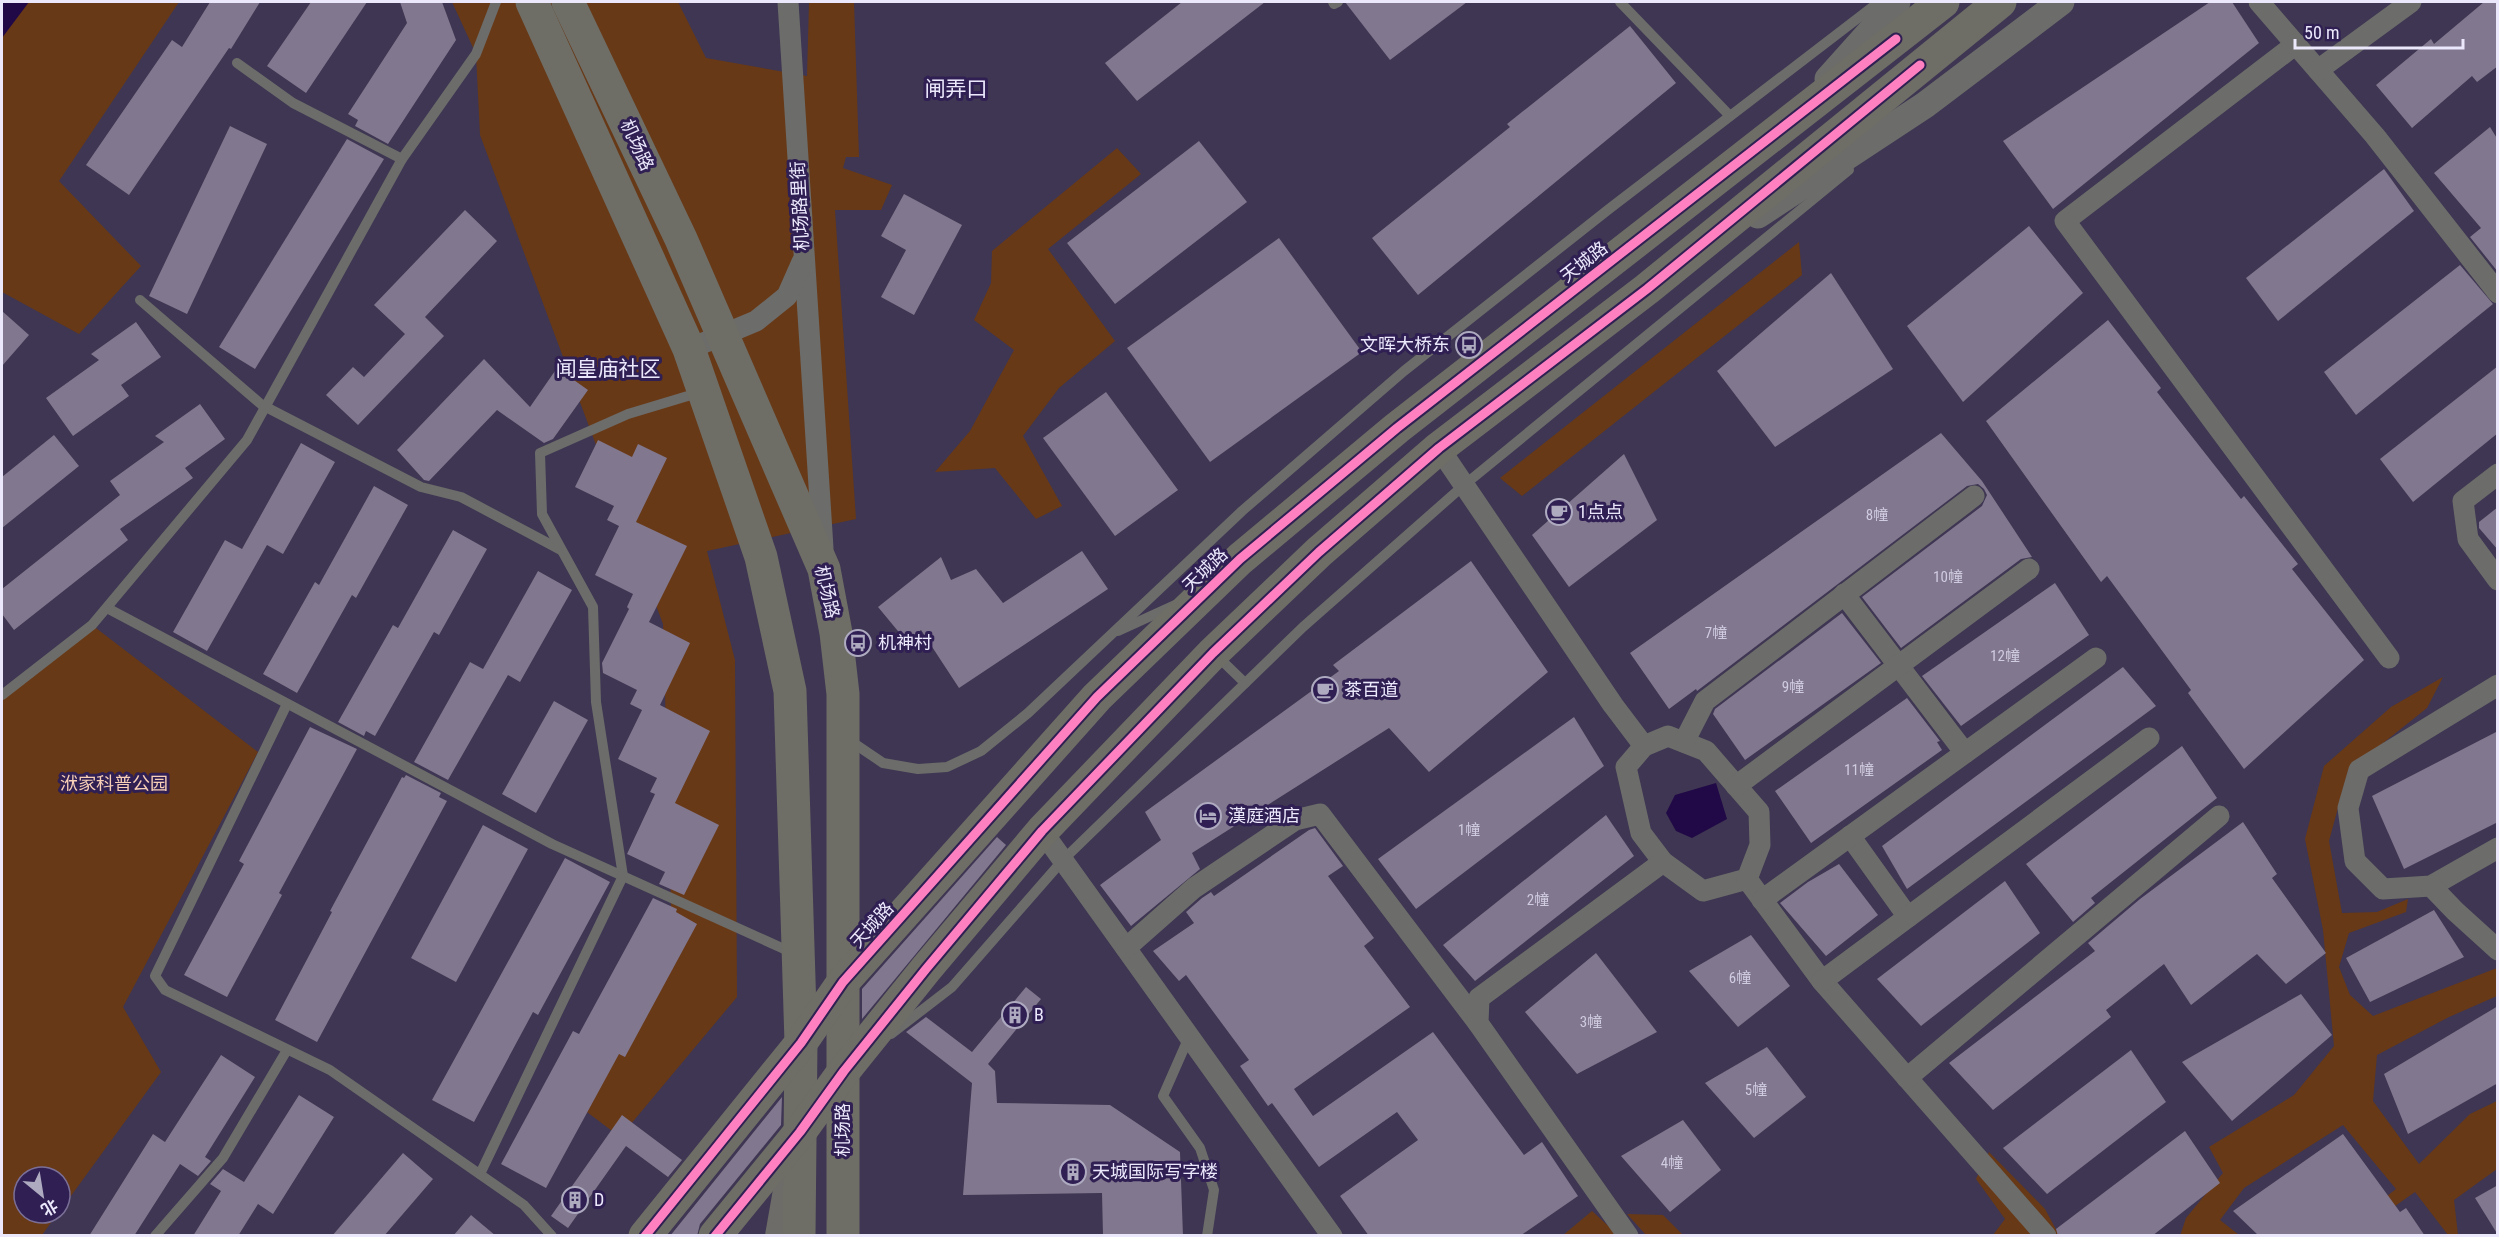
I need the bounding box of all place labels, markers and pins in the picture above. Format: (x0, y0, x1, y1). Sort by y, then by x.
bus stop icon: 文晖大桥东 (1454, 330, 1484, 360)
place label: 文晖大桥东 (1360, 334, 1450, 355)
cafe icon: 1点点 (1544, 497, 1574, 527)
place label: 1点点 (1578, 501, 1623, 522)
bus stop icon: 机神村 (843, 628, 873, 658)
place label: 机神村 (878, 632, 932, 653)
cafe icon: 茶百道 (1310, 675, 1340, 705)
place label: 茶百道 (1344, 679, 1398, 700)
hotel icon: 漢庭酒店 (1193, 801, 1223, 831)
place label: 漢庭酒店 (1228, 805, 1300, 826)
building icon: B (1000, 1000, 1030, 1030)
place label: B (1034, 1004, 1044, 1025)
building icon: 天城国际写字楼 (1058, 1157, 1088, 1187)
place label: 天城国际写字楼 (1092, 1161, 1218, 1182)
building icon: D (560, 1185, 590, 1215)
place label: D (594, 1189, 604, 1210)

